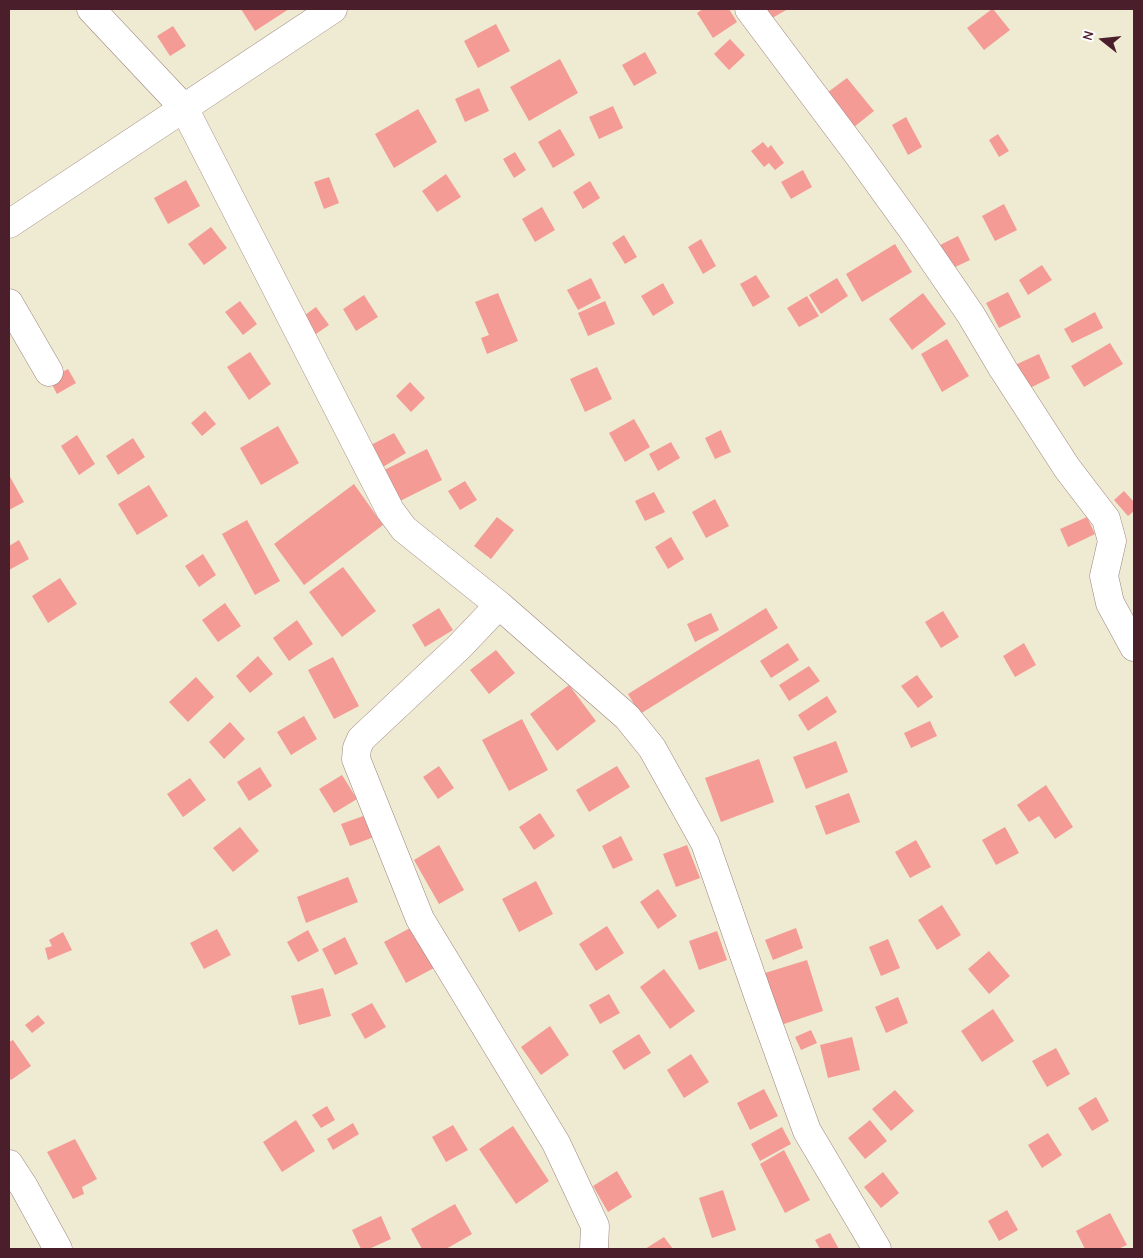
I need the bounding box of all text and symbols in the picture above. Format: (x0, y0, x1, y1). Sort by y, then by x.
north arrow (1078, 15, 1128, 65)
text: N (1079, 29, 1098, 42)

